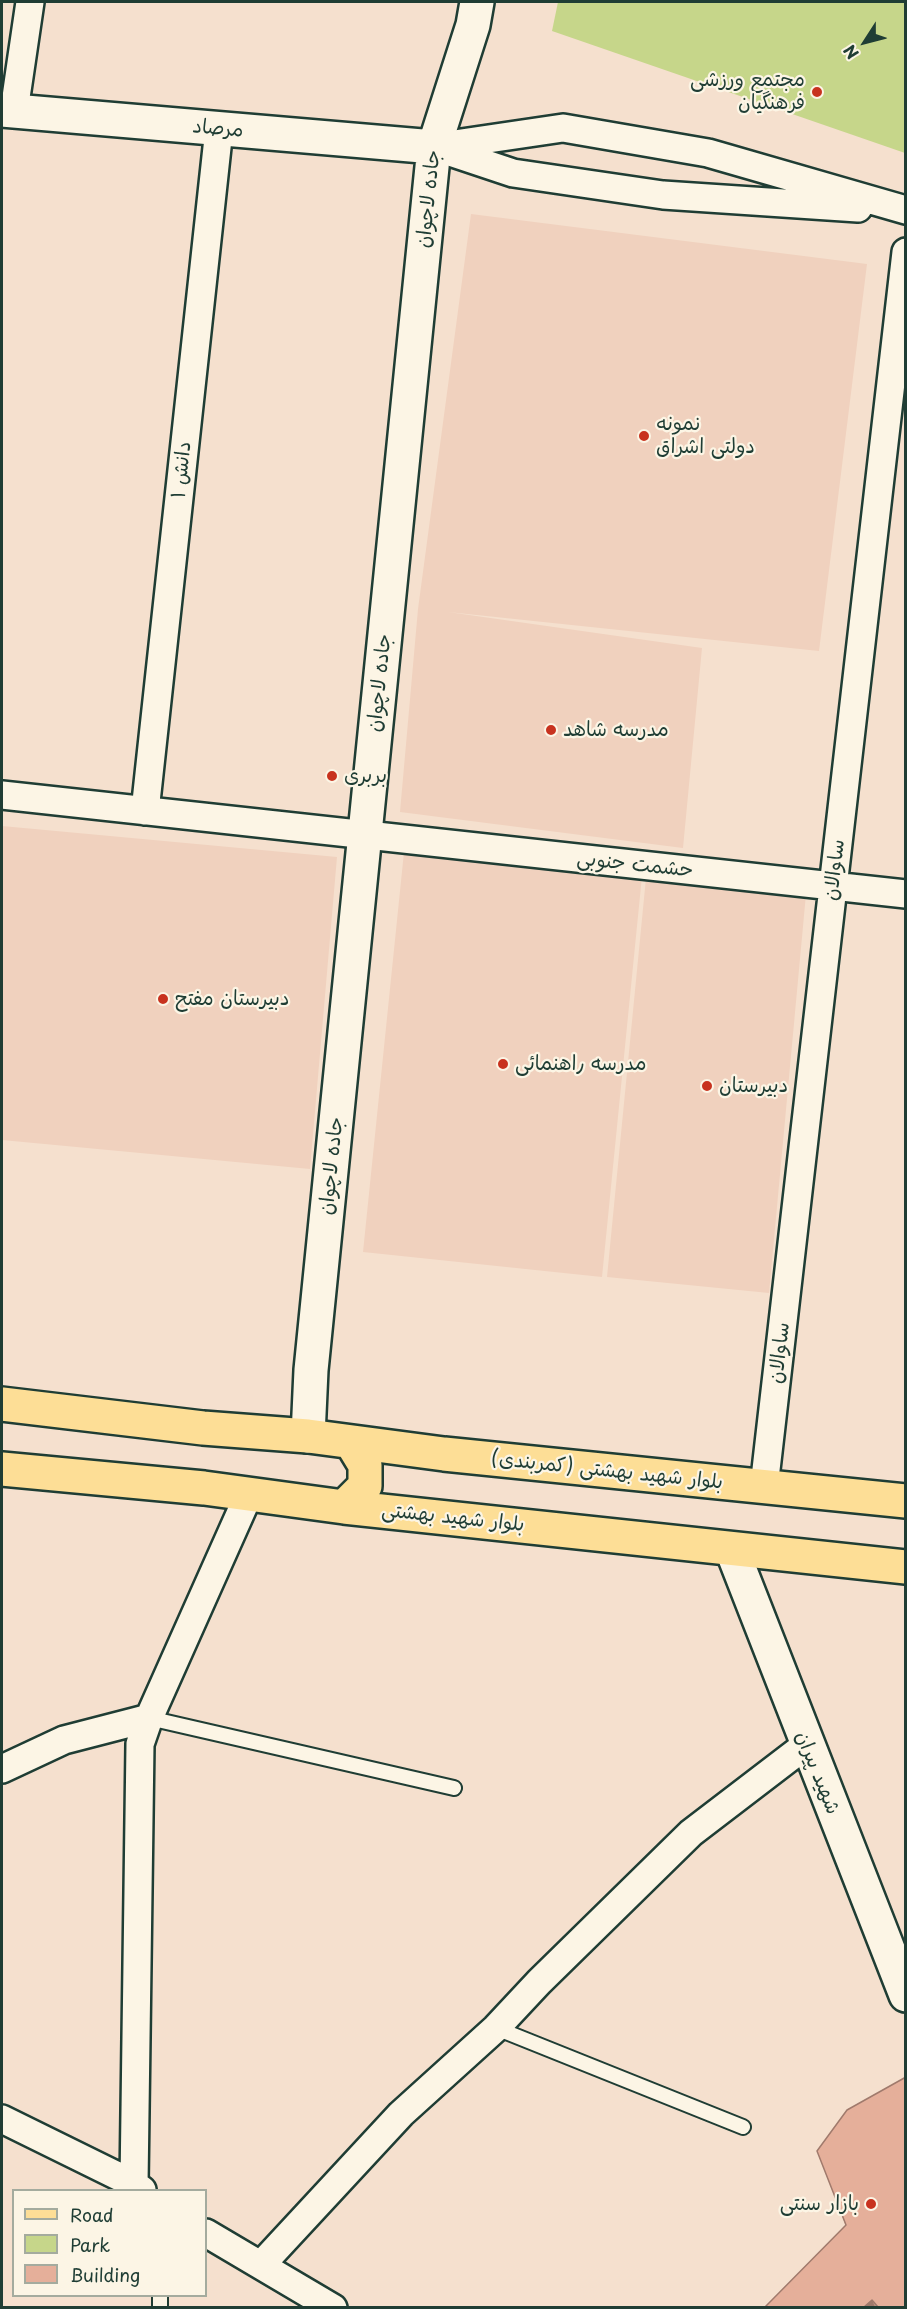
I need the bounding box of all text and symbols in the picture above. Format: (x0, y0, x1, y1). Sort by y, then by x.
north arrow (835, 12, 895, 72)
text: N (837, 40, 864, 65)
place label: مجتمع ورزشی فرهنگیان (690, 68, 805, 115)
marker: مجتمع ورزشی فرهنگیان (810, 85, 824, 99)
street label: مرصاد (191, 115, 245, 143)
street label: جاده لاچوان (412, 149, 446, 249)
place label: نمونه دولتی اشراق (656, 412, 755, 459)
marker: نمونه دولتی اشراق (637, 429, 651, 443)
street label: دانش ۱ (167, 440, 197, 500)
street label: جاده لاچوان (363, 633, 397, 733)
place label: مدرسه شاهد (563, 718, 669, 742)
marker: مدرسه شاهد (544, 723, 558, 737)
place label: بربری (344, 764, 387, 788)
marker: بربری (325, 769, 339, 783)
street label: ساوالان (819, 838, 851, 902)
street label: حشمت جنوبی (576, 847, 694, 883)
place label: دبیرستان مفتح (175, 987, 289, 1011)
marker: دبیرستان مفتح (156, 992, 170, 1006)
place label: مدرسه راهنمائی (515, 1052, 647, 1076)
marker: مدرسه راهنمائی (496, 1057, 510, 1071)
place label: دبیرستان (719, 1074, 788, 1098)
marker: دبیرستان (700, 1079, 714, 1093)
street label: جاده لاچوان (315, 1116, 349, 1216)
street label: ساوالان (764, 1321, 796, 1385)
street label: بلوار شهید بهشتی (کمربندی) (490, 1447, 724, 1495)
street label: بلوار شهید بهشتی (380, 1499, 526, 1537)
street label: شهید پیران (789, 1728, 845, 1818)
legend (12, 2189, 207, 2297)
place label: بازار سنتی (780, 2192, 859, 2216)
marker: بازار سنتی (864, 2197, 878, 2211)
text: Road (70, 2201, 114, 2228)
text: Park (70, 2231, 110, 2258)
text: Building (70, 2261, 140, 2288)

